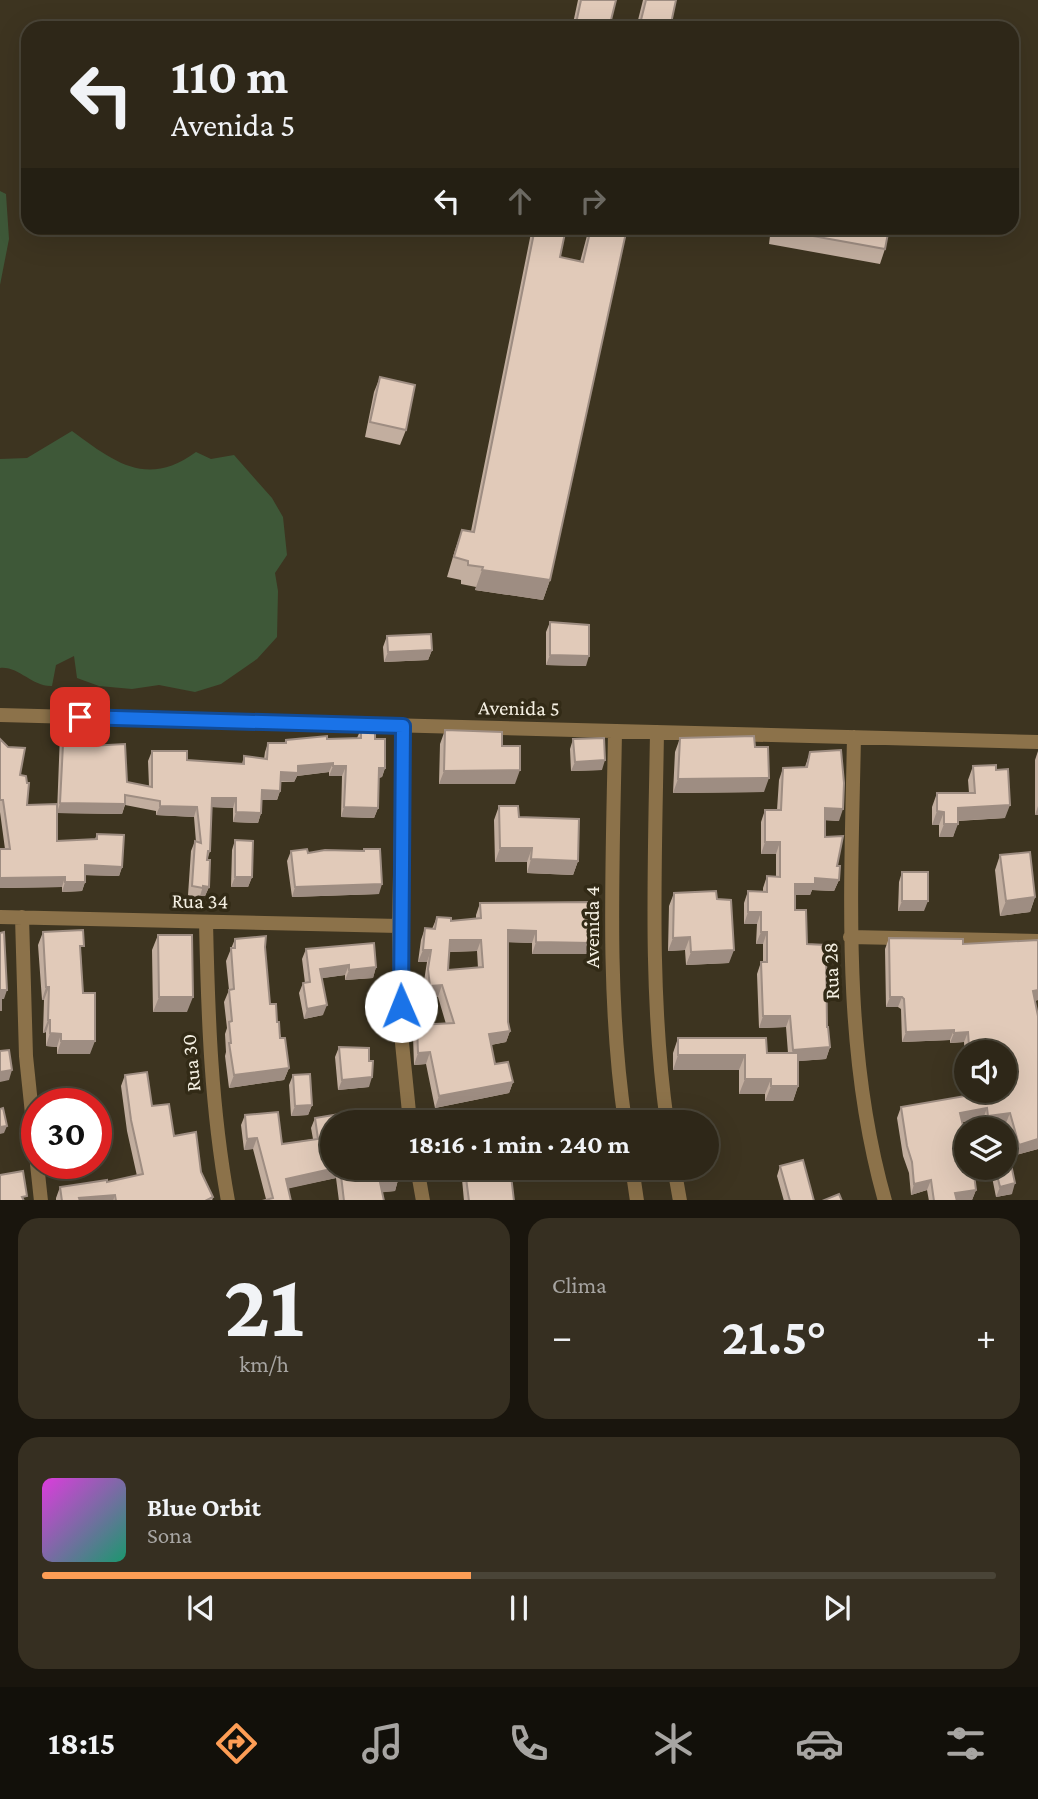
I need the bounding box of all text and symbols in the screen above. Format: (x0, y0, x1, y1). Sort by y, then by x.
icon: left (56, 49, 147, 140)
text: 110 m (171, 49, 288, 104)
text: Avenida 5 (171, 107, 295, 143)
icon: left (428, 182, 466, 220)
icon: ahead (501, 182, 539, 220)
icon: right (574, 182, 612, 220)
pin (50, 687, 110, 747)
street label: Avenida 5 (478, 695, 560, 721)
icon: arrive (61, 698, 99, 736)
street label: Avenida 4 (580, 886, 604, 968)
street label: Rua 34 (171, 889, 229, 913)
street label: Rua 28 (818, 942, 844, 1000)
position arrow (364, 969, 438, 1043)
street label: Rua 30 (177, 1033, 205, 1093)
map controls (954, 1040, 1017, 1180)
button: sound (954, 1040, 1017, 1103)
speed limit sign: 30 (21, 1088, 112, 1179)
button: layers (954, 1117, 1017, 1180)
text: 18:16 · 1 min · 240 m (409, 1130, 630, 1159)
text: 21 (224, 1254, 304, 1356)
text: Clima (552, 1272, 607, 1298)
text: 21.5° (722, 1307, 827, 1365)
text: − (552, 1315, 572, 1357)
text: + (976, 1315, 996, 1357)
text: km/h (239, 1351, 289, 1377)
text: Blue Orbit (147, 1493, 261, 1522)
text: Sona (147, 1522, 192, 1548)
icon: previous (182, 1589, 220, 1627)
icon: pause (500, 1589, 538, 1627)
icon: next (818, 1589, 856, 1627)
icon: directions (212, 1719, 261, 1768)
icon: music (358, 1719, 407, 1768)
icon: phone (504, 1719, 553, 1768)
icon: climate (649, 1719, 698, 1768)
icon: car (795, 1719, 844, 1768)
icon: filters (941, 1719, 990, 1768)
text: 18:15 (48, 1725, 116, 1761)

